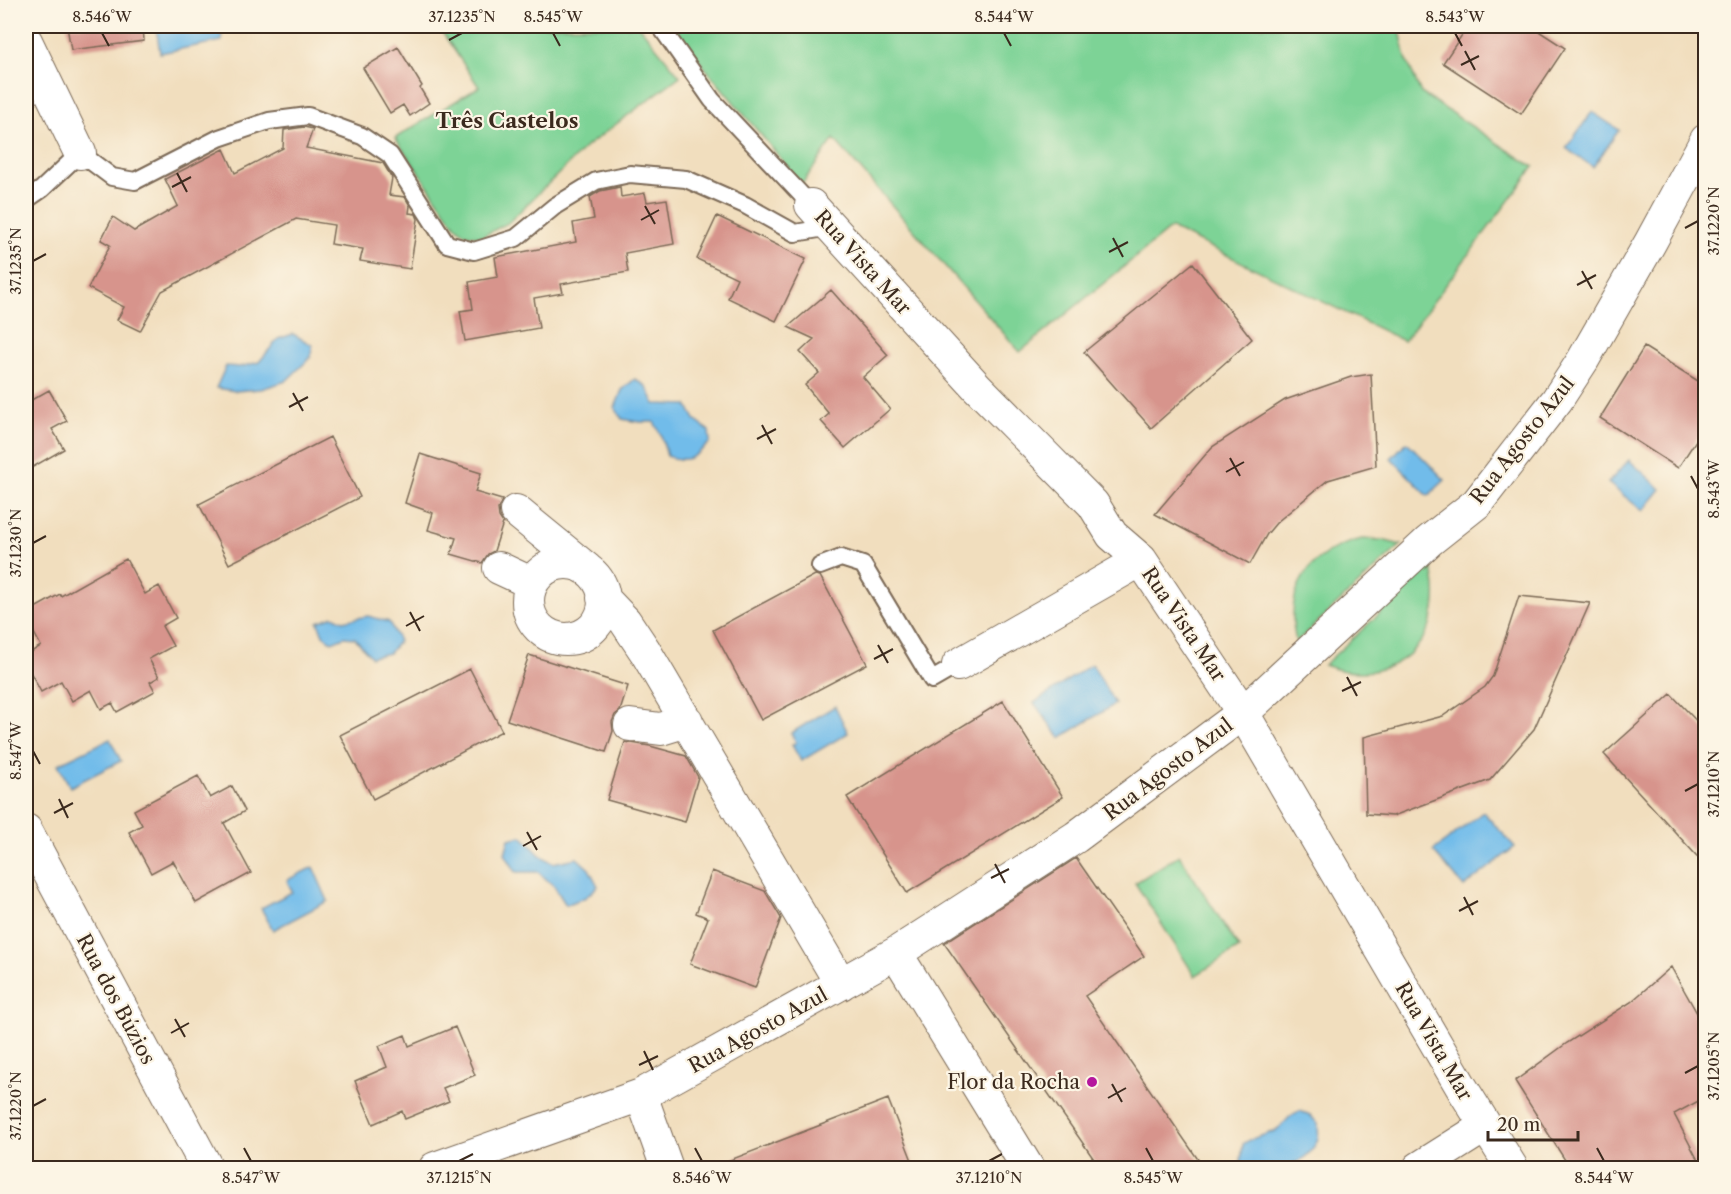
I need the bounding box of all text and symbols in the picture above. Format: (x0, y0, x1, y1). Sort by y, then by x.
text: 8.546°W (72, 7, 132, 26)
text: 37.1235°N (428, 7, 496, 26)
text: 8.545°W (523, 7, 583, 26)
text: 8.544°W (974, 7, 1034, 26)
text: 8.543°W (1425, 7, 1485, 26)
district label: Três Castelos (436, 108, 578, 133)
text: 37.1220°N (1704, 186, 1723, 256)
street label: Rua Vista Mar (810, 205, 917, 320)
text: 37.1235°N (6, 227, 25, 295)
street label: Rua Agosto Azul (1465, 371, 1579, 508)
text: 8.543°W (1704, 459, 1723, 519)
text: 37.1230°N (6, 509, 25, 577)
street label: Rua Vista Mar (1137, 562, 1231, 686)
street label: Rua Agosto Azul (1099, 713, 1237, 825)
text: 8.547°W (6, 721, 25, 780)
text: 37.1210°N (1704, 751, 1723, 817)
street label: Rua dos Búzios (72, 930, 160, 1068)
street label: Rua Vista Mar (1390, 978, 1478, 1105)
street label: Rua Agosto Azul (684, 982, 832, 1078)
text: 37.1205°N (1704, 1032, 1723, 1100)
place label: Flor da Rocha (947, 1070, 1080, 1094)
text: 37.1220°N (6, 1071, 25, 1141)
marker: Flor da Rocha (1085, 1075, 1099, 1089)
scale bar (1488, 1104, 1578, 1142)
text: 20 m (1497, 1114, 1541, 1136)
text: 8.547°W (222, 1168, 281, 1187)
text: 37.1215°N (426, 1168, 492, 1187)
text: 8.546°W (672, 1168, 732, 1187)
text: 37.1210°N (956, 1168, 1022, 1187)
text: 8.545°W (1123, 1168, 1183, 1187)
text: 8.544°W (1574, 1168, 1634, 1187)

